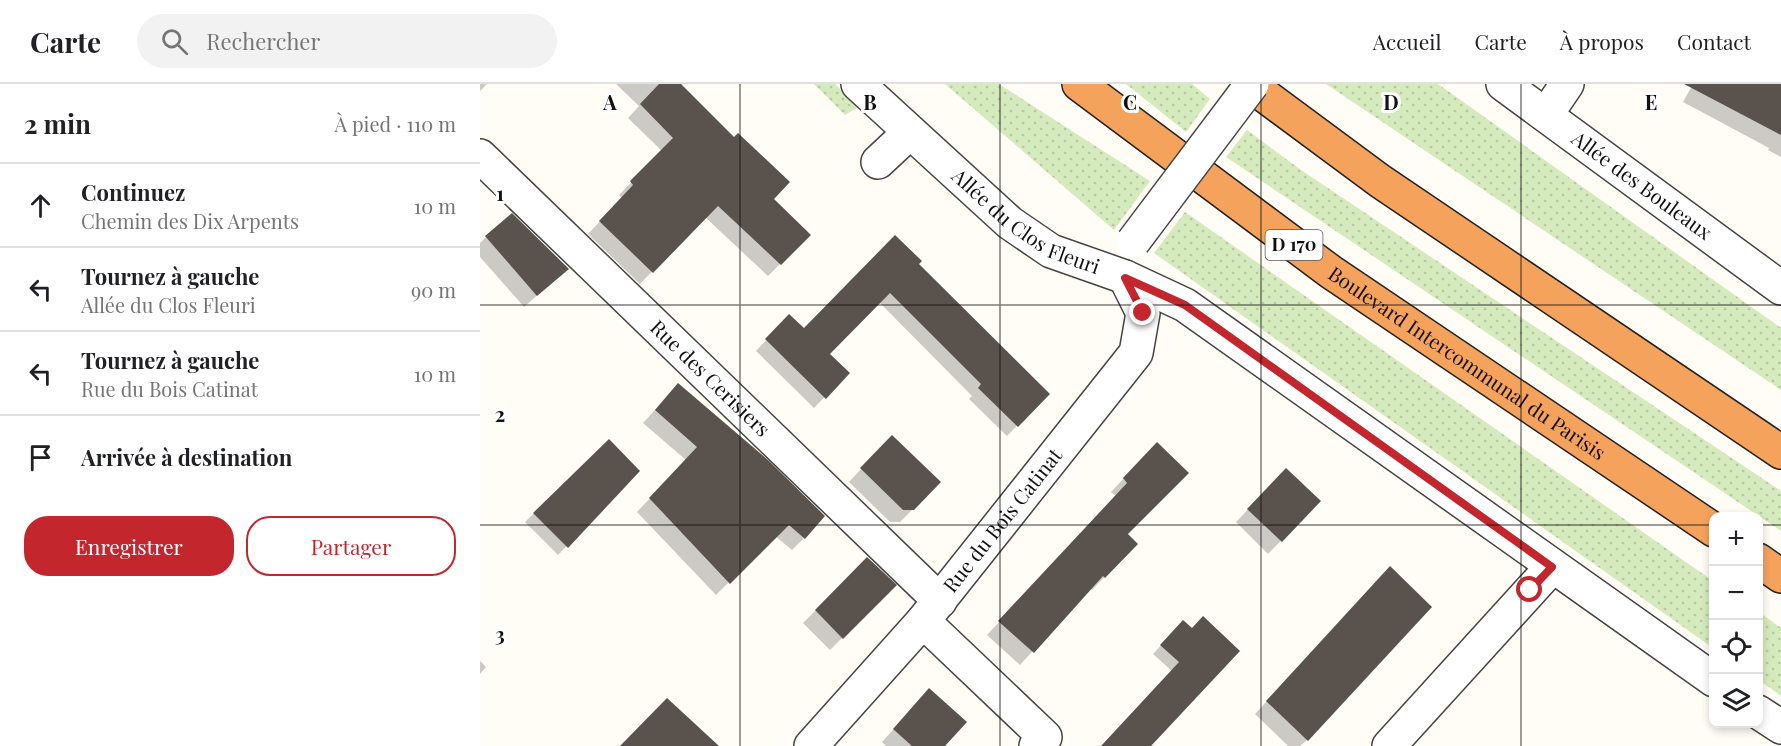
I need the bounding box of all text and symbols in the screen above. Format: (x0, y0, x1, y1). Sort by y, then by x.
search box (137, 14, 557, 68)
text: Carte (30, 23, 101, 60)
icon: search (158, 25, 191, 58)
text: Rechercher (206, 26, 320, 56)
text: Accueil (1373, 27, 1441, 55)
text: Carte (1474, 27, 1527, 55)
text: À propos (1560, 27, 1644, 55)
text: Contact (1677, 27, 1751, 55)
text: A (602, 88, 617, 115)
text: B (863, 88, 877, 115)
text: C (1123, 88, 1137, 115)
text: D (1383, 88, 1399, 115)
text: E (1645, 88, 1657, 115)
text: 2 min (24, 106, 91, 141)
text: À pied · 110 m (334, 110, 456, 137)
street label: Allée des Bouleaux (1566, 124, 1719, 245)
street label: Allée du Clos Fleuri (946, 161, 1104, 279)
text: Continuez (81, 177, 185, 207)
text: 1 (496, 179, 504, 206)
icon: ahead (24, 189, 57, 222)
text: 10 m (414, 192, 456, 219)
text: Chemin des Dix Arpents (81, 207, 299, 234)
road number: D 170 (1266, 230, 1322, 260)
street label: Boulevard Intercommunal du Parisis (1324, 259, 1611, 465)
text: Tournez à gauche (81, 261, 259, 291)
icon: left (24, 273, 57, 306)
text: 90 m (411, 276, 456, 303)
text: Allée du Clos Fleuri (81, 291, 256, 318)
route end (1129, 299, 1155, 325)
street label: Rue des Cerisiers (645, 313, 777, 442)
text: Tournez à gauche (81, 345, 259, 375)
icon: left (24, 357, 57, 390)
text: 10 m (414, 360, 456, 387)
text: Rue du Bois Catinat (81, 375, 258, 402)
text: 2 (495, 400, 505, 427)
icon: arrive (24, 441, 57, 474)
street label: Rue du Bois Catinat (936, 441, 1068, 597)
text: Arrivée à destination (81, 442, 292, 472)
map controls (1709, 512, 1763, 728)
button: + (1709, 512, 1763, 566)
button: Enregistrer (24, 516, 234, 576)
button: Partager (246, 516, 456, 576)
button: − (1709, 566, 1763, 620)
route start (1516, 576, 1542, 602)
text: 3 (495, 620, 505, 647)
button: locate (1709, 620, 1763, 674)
button: layers (1709, 674, 1763, 728)

